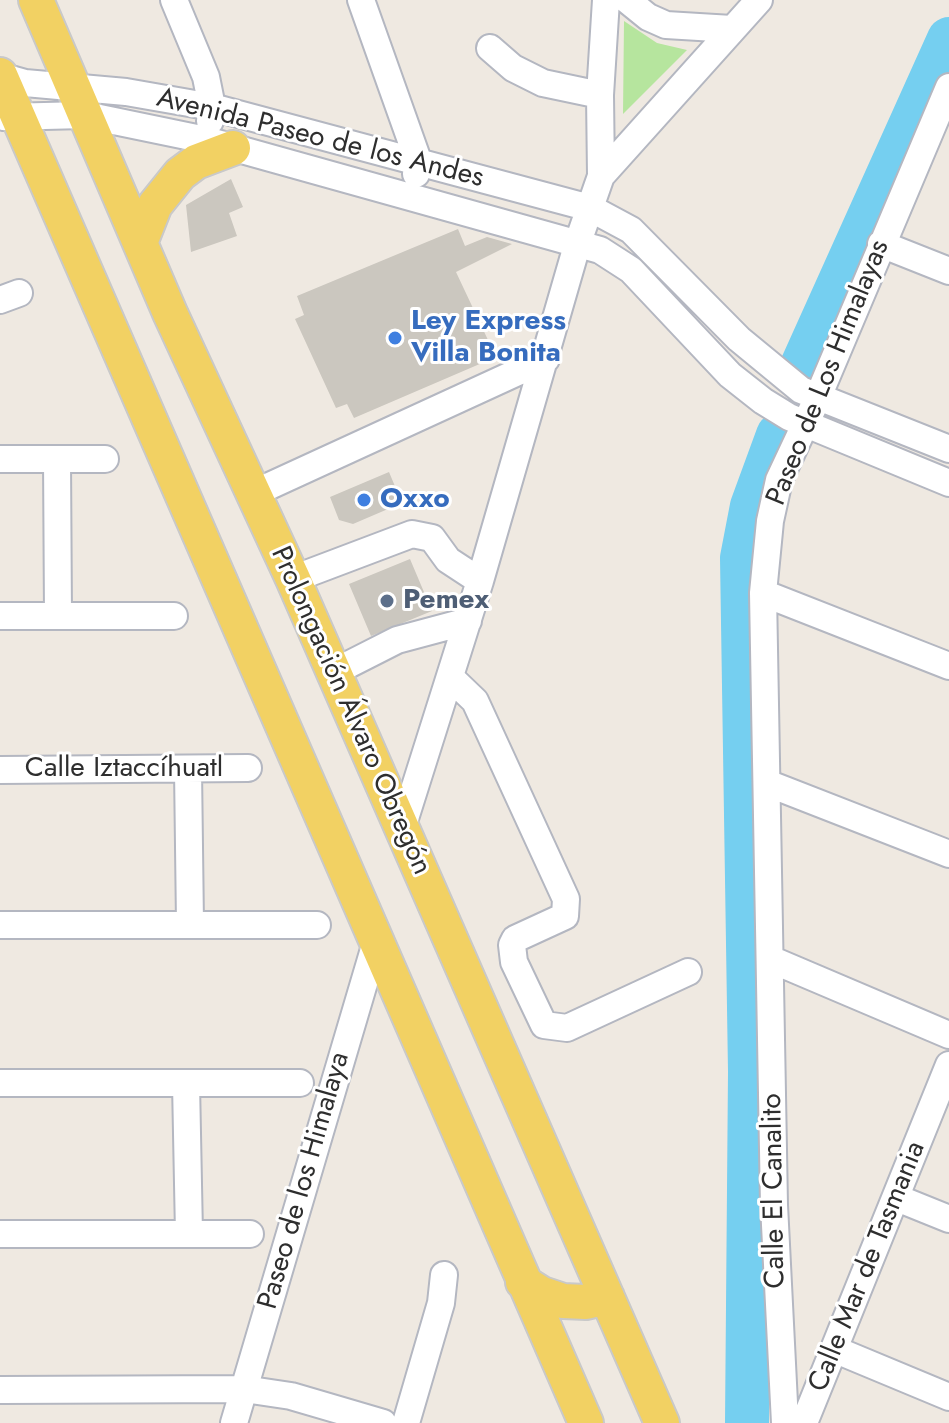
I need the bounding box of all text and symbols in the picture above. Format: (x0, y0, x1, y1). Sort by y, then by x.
street label: Avenida Paseo de los Andes (153, 82, 487, 196)
street label: Paseo de Los Himalayas (760, 235, 898, 511)
place label: Ley Express Villa Bonita (411, 305, 566, 371)
marker: Ley Express Villa Bonita (386, 329, 404, 347)
place label: Oxxo (380, 483, 450, 517)
marker: Oxxo (355, 491, 373, 509)
street label: Prolongación Álvaro Obregón (262, 542, 438, 880)
place label: Pemex (403, 584, 489, 618)
marker: Pemex (378, 592, 396, 610)
street label: Calle Iztaccíhuatl (25, 752, 223, 786)
street label: Paseo de los Himalaya (252, 1049, 358, 1313)
street label: Calle El Canalito (756, 1093, 794, 1289)
street label: Calle Mar de Tasmania (802, 1137, 934, 1397)

